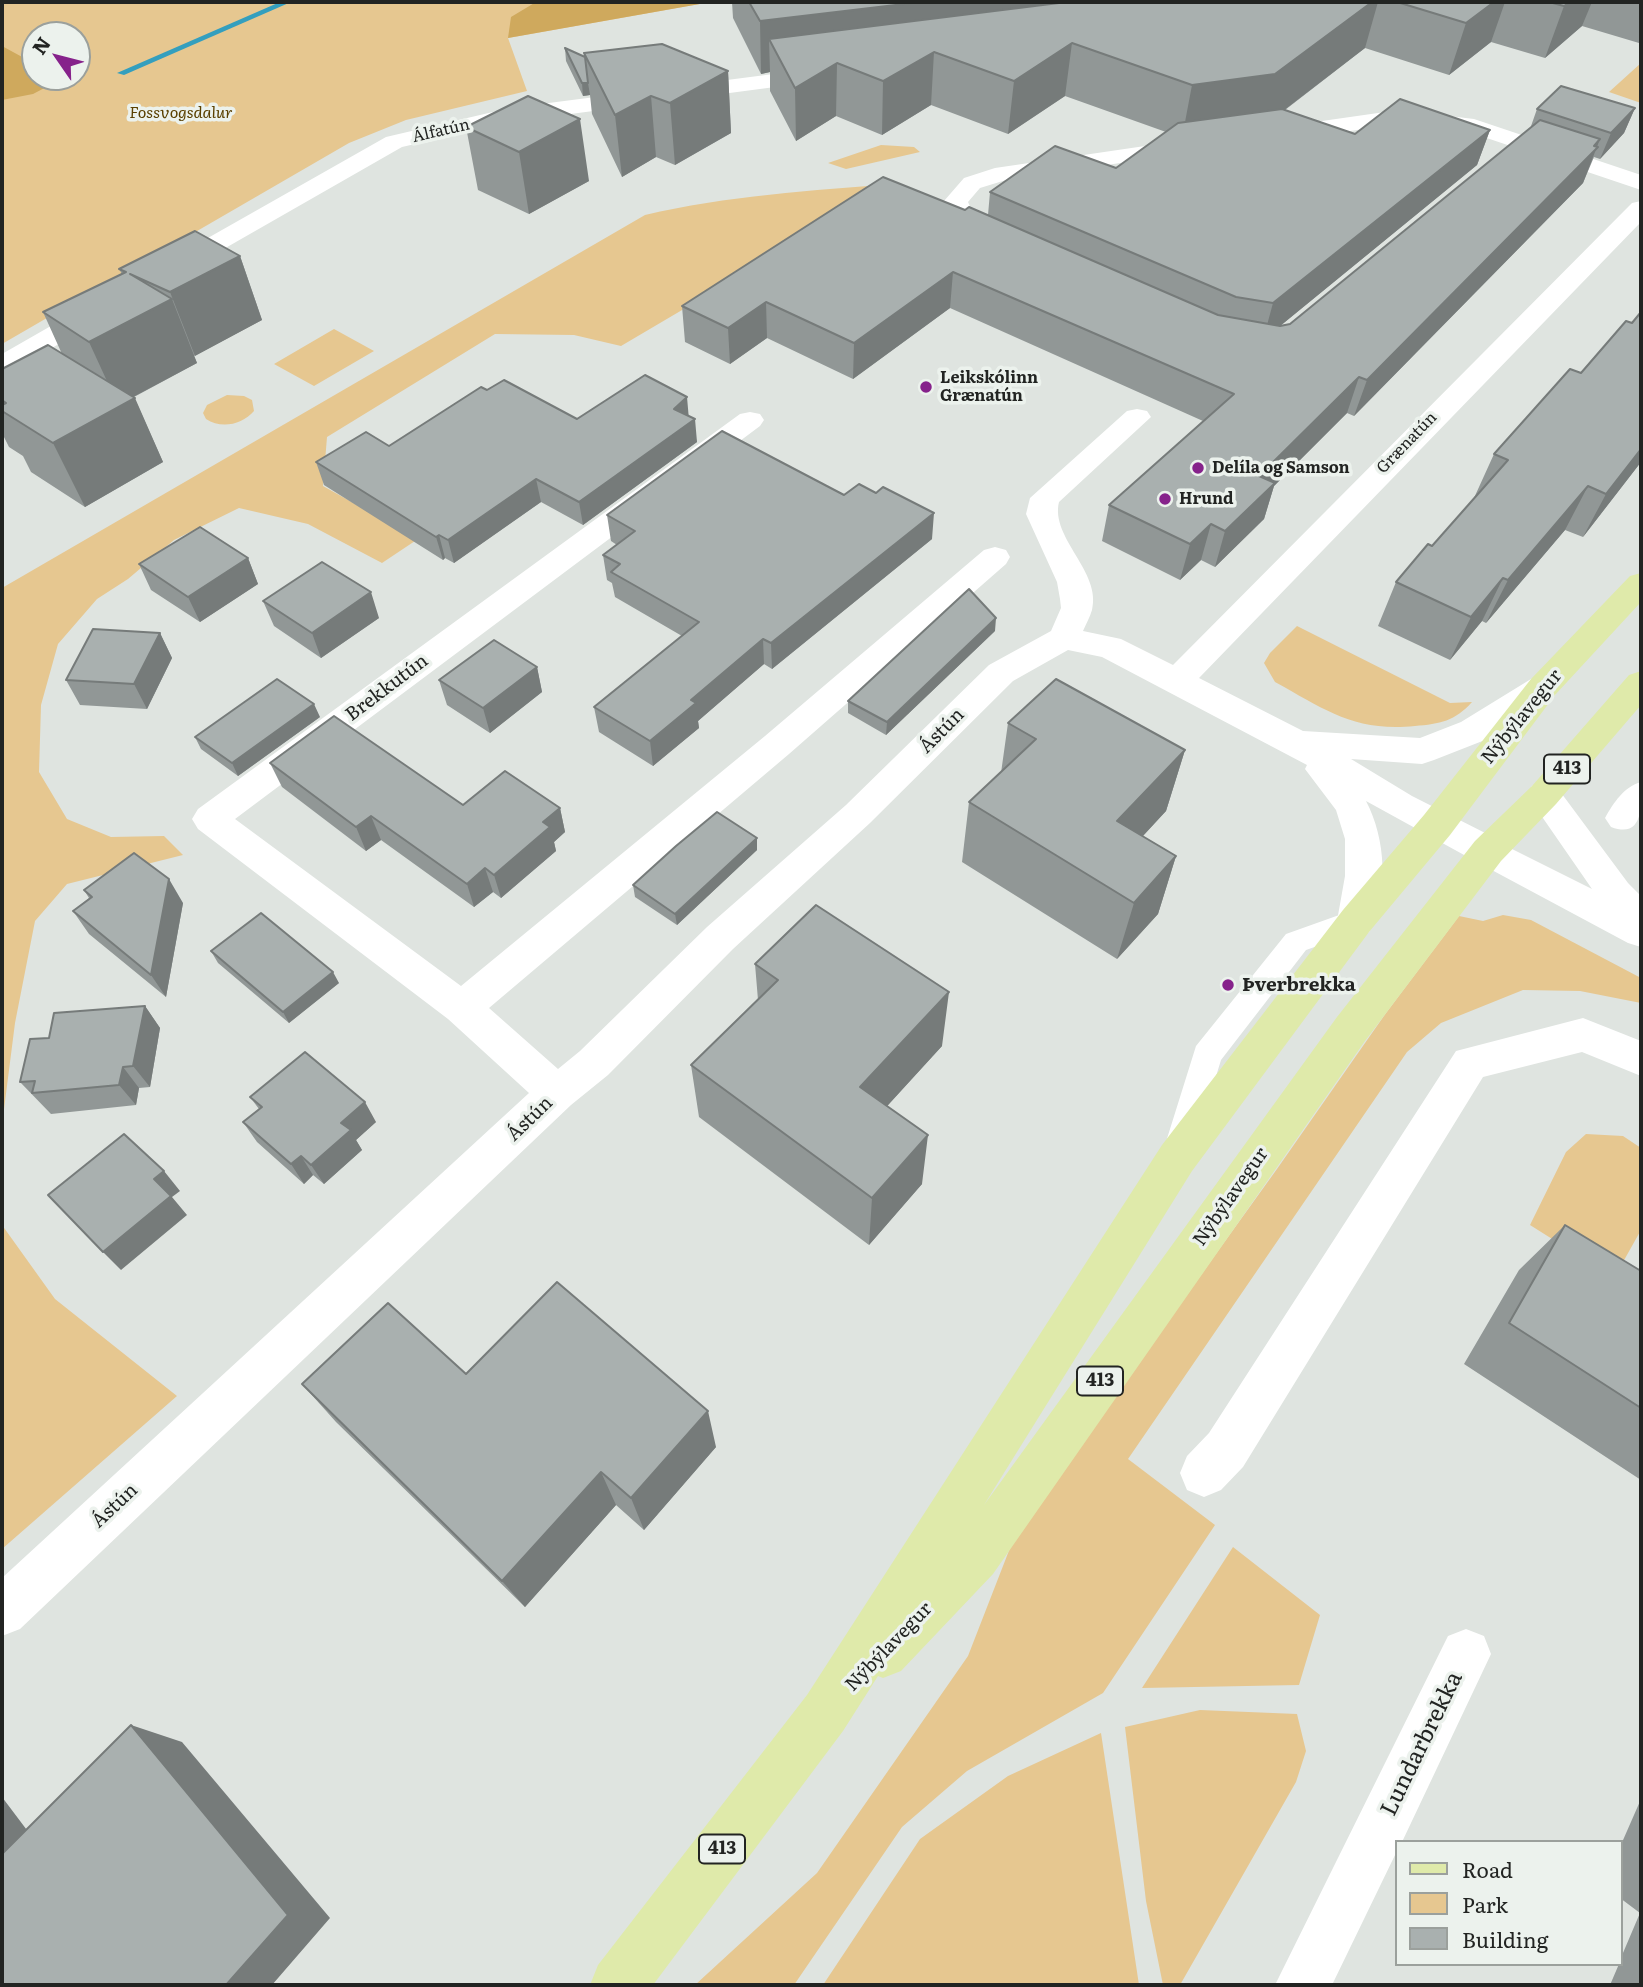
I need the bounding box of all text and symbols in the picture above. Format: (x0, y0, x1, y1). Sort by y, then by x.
north arrow (21, 21, 91, 91)
text: N (24, 31, 56, 60)
park label: Fossvogsdalur (129, 103, 233, 123)
street label: Álfatún (410, 115, 472, 147)
place label: Leikskólinn Grænatún (940, 368, 1038, 406)
marker: Leikskólinn Grænatún (918, 379, 934, 395)
street label: Grænatún (1373, 408, 1441, 478)
place label: Delíla og Samson (1212, 458, 1350, 478)
marker: Delíla og Samson (1190, 460, 1206, 476)
place label: Hrund (1179, 489, 1234, 509)
marker: Hrund (1157, 491, 1173, 507)
street label: Brekkutún (341, 650, 433, 726)
street label: Nýbýlavegur (1477, 665, 1567, 769)
street label: Ástún (915, 704, 969, 758)
road number: 413 (1544, 754, 1590, 784)
place label: Þverbrekka (1242, 974, 1356, 996)
marker: Þverbrekka (1220, 977, 1236, 993)
street label: Ástún (502, 1092, 558, 1146)
street label: Nýbýlavegur (1189, 1143, 1273, 1251)
road number: 413 (1077, 1366, 1123, 1396)
street label: Ástún (87, 1479, 143, 1533)
street label: Nýbýlavegur (841, 1598, 937, 1696)
street label: Lundarbrekka (1375, 1667, 1469, 1821)
road number: 413 (699, 1835, 745, 1864)
legend (1394, 1840, 1622, 1966)
text: Road (1462, 1853, 1513, 1884)
text: Park (1462, 1888, 1508, 1919)
text: Building (1462, 1923, 1548, 1954)

